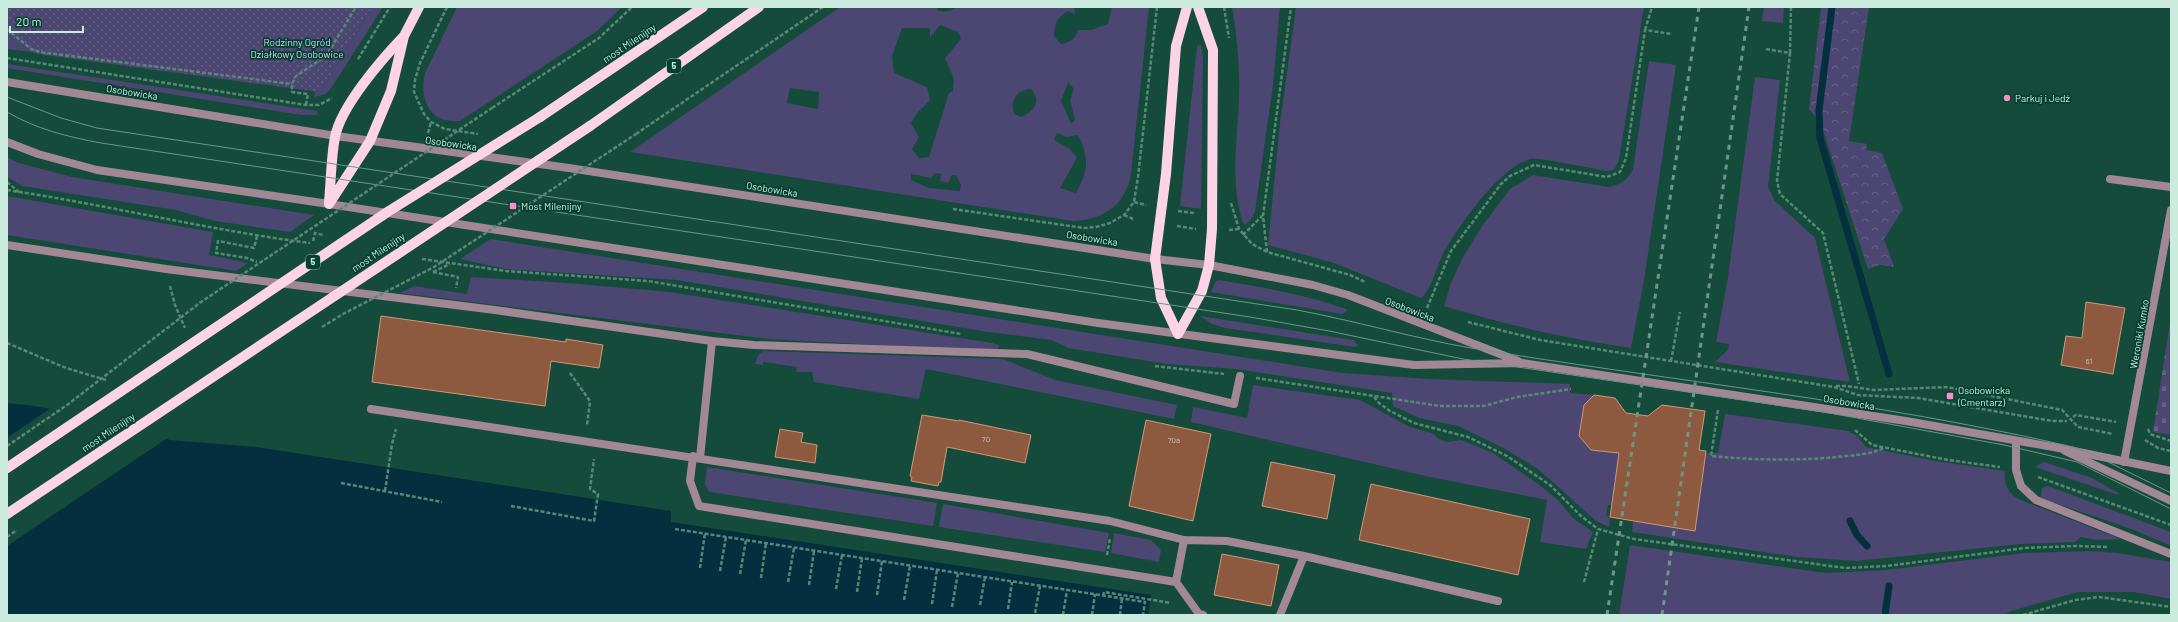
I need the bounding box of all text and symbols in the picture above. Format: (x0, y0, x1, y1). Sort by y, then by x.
scale bar (10, 8, 83, 34)
text: 20 m (16, 14, 42, 28)
street label: most Milenijny (600, 21, 658, 65)
park label: Rodzinny Ogród Działkowy Osobowice (251, 36, 343, 60)
road number: 5 (667, 59, 681, 73)
street label: Osobowicka (105, 82, 159, 102)
place label: Parkuj i Jedź (2015, 92, 2071, 104)
marker: Parkuj i Jedź (2002, 93, 2012, 103)
street label: Osobowicka (424, 133, 478, 153)
street label: Osobowicka (745, 179, 799, 199)
place label: Most Milenijny (521, 200, 582, 212)
marker: Most Milenijny (508, 201, 518, 211)
street label: Osobowicka (1065, 228, 1119, 248)
street label: most Milenijny (349, 230, 407, 274)
road number: 5 (306, 255, 320, 269)
street label: Osobowicka (1384, 294, 1436, 324)
street label: Weroniki Kumko (2127, 298, 2151, 370)
house number: 61 (2086, 356, 2093, 366)
place label: Osobowicka (Cmentarz) (1957, 384, 2010, 408)
marker: Osobowicka (Cmentarz) (1945, 391, 1955, 401)
street label: Osobowicka (1822, 392, 1876, 412)
street label: most Milenijny (79, 410, 137, 454)
house number: 70 (982, 434, 990, 444)
house number: 70a (1168, 435, 1180, 445)

